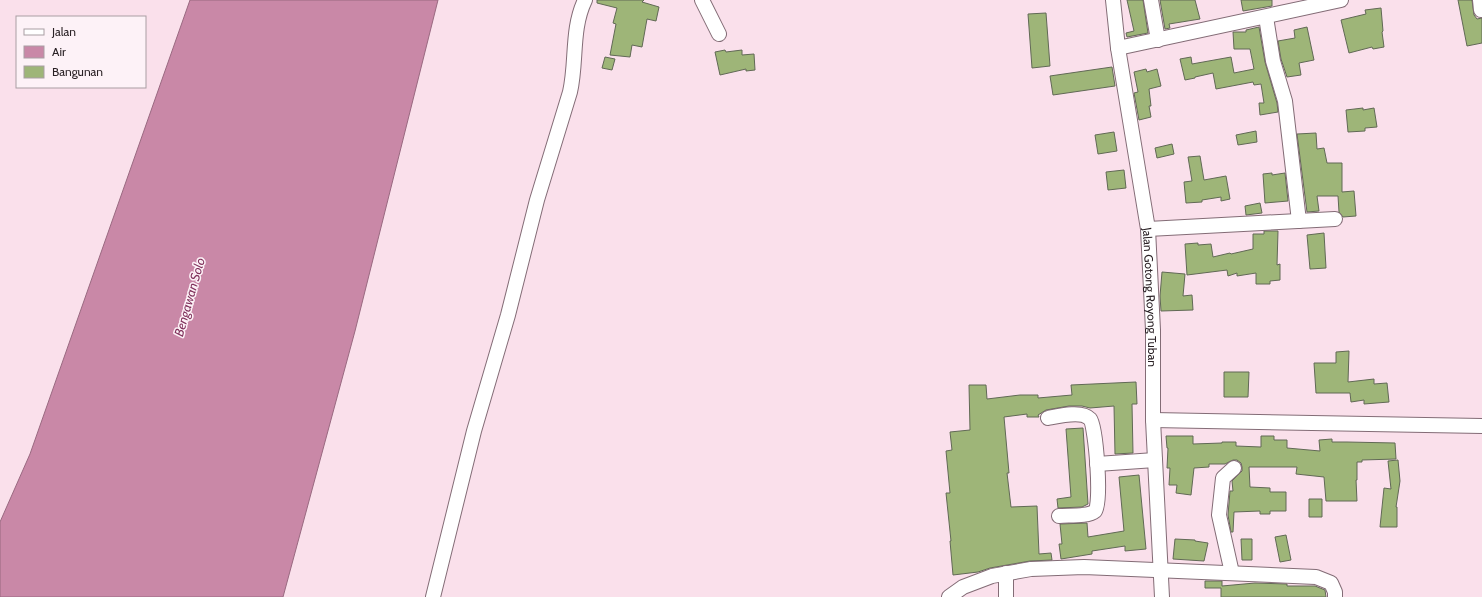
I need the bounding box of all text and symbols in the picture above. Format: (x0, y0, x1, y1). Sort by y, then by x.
legend (16, 16, 146, 88)
text: Jalan (51, 24, 76, 39)
text: Air (52, 44, 66, 59)
text: Bangunan (52, 64, 103, 79)
street label: Jalan Gotong Royong Tuban (1140, 225, 1161, 367)
water label: Bengawan Solo (170, 256, 208, 338)

